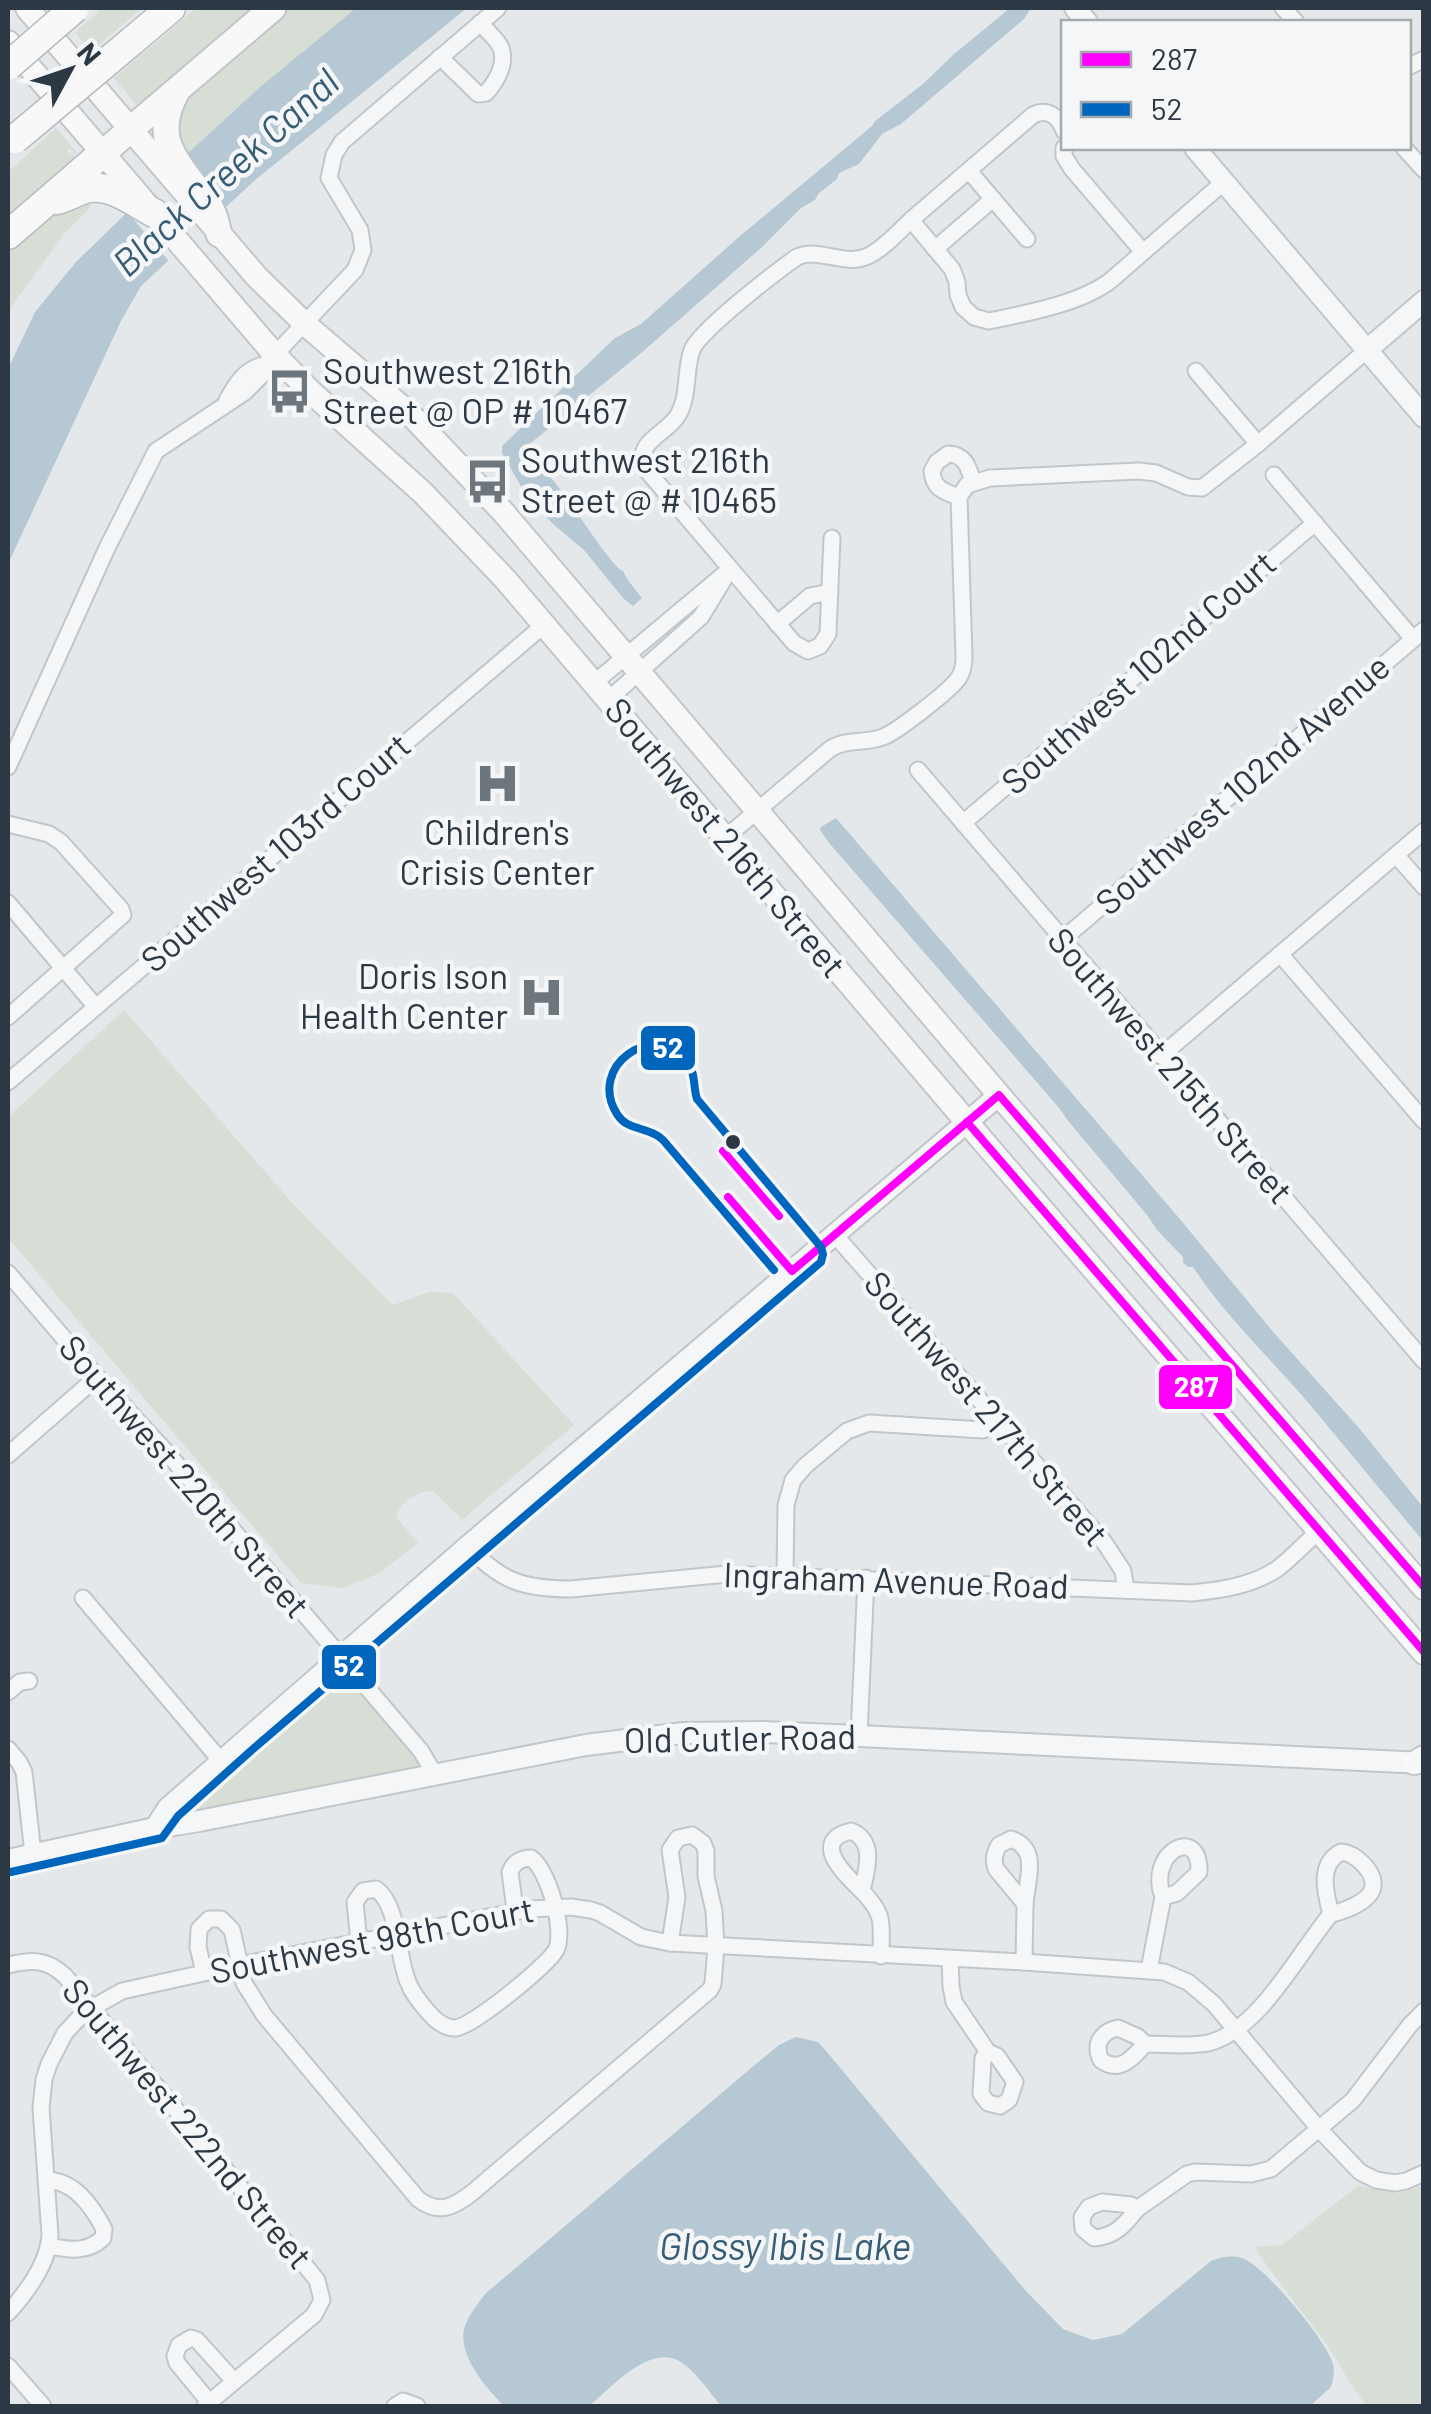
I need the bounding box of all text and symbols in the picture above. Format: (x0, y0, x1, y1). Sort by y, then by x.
north arrow (20, 20, 120, 120)
legend (1061, 20, 1411, 150)
text: N (71, 35, 109, 71)
text: 287 (1151, 40, 1197, 76)
water label: Black Creek Canal (102, 58, 347, 285)
text: 52 (1151, 90, 1183, 126)
place label: Southwest 216th Street @ OP # 10467 (323, 349, 627, 431)
bus stop icon: Southwest 216th Street @ OP # 10467 (266, 368, 314, 416)
place label: Southwest 216th Street @ # 10465 (521, 438, 777, 520)
bus stop icon: Southwest 216th Street @ # 10465 (464, 457, 512, 505)
street label: Southwest 102nd Court (992, 541, 1283, 802)
street label: Southwest 102nd Avenue (1086, 644, 1397, 923)
street label: Southwest 216th Street (597, 688, 856, 985)
street label: Southwest 103rd Court (132, 723, 418, 980)
hospital icon: Children's Crisis Center (473, 759, 521, 807)
place label: Children's Crisis Center (400, 810, 595, 892)
street label: Southwest 215th Street (1040, 918, 1303, 1211)
place label: Doris Ison Health Center (300, 954, 508, 1036)
hospital icon: Doris Ison Health Center (517, 973, 565, 1021)
line badge: 52 (639, 1024, 697, 1072)
text: 52 (653, 1030, 683, 1064)
unlabelled marker (723, 1132, 743, 1152)
street label: Southwest 217th Street (857, 1262, 1118, 1554)
street label: Southwest 220th Street (51, 1326, 320, 1626)
line badge: 287 (1157, 1363, 1234, 1411)
text: 287 (1174, 1369, 1218, 1403)
street label: Ingraham Avenue Road (723, 1552, 1069, 1606)
line badge: 52 (320, 1643, 378, 1691)
text: 52 (334, 1648, 364, 1682)
street label: Old Cutler Road (623, 1714, 857, 1760)
street label: Southwest 98th Court (206, 1887, 537, 1991)
street label: Southwest 222nd Street (55, 1969, 322, 2276)
water label: Glossy Ibis Lake (659, 2222, 911, 2268)

